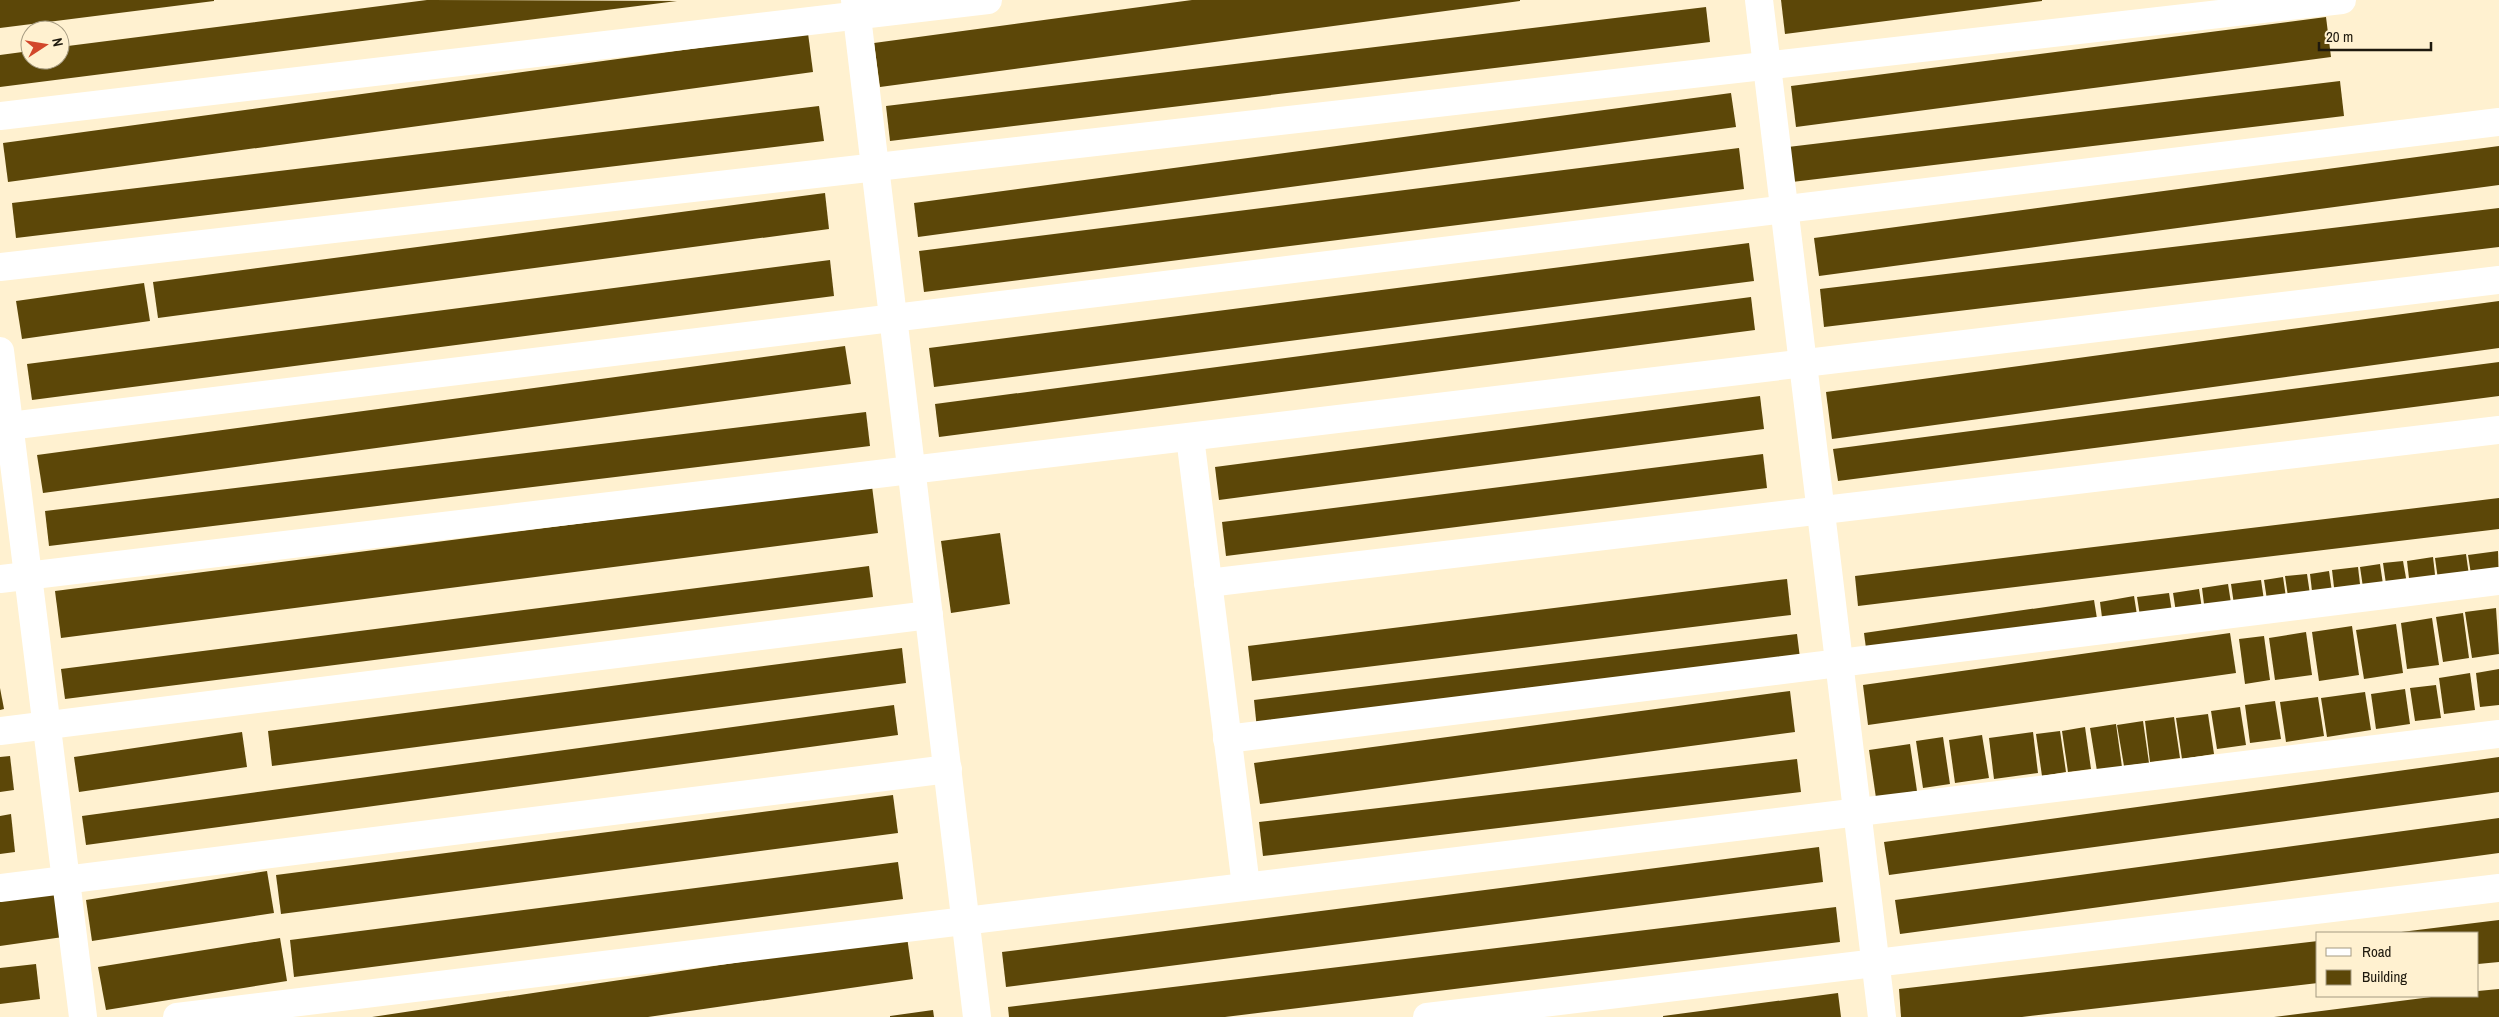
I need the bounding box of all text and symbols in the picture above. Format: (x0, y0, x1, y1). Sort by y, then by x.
north arrow (20, 20, 70, 70)
scale bar (2319, 20, 2432, 52)
text: 20 m (2326, 26, 2353, 47)
text: N (48, 36, 67, 48)
legend (2316, 932, 2479, 997)
text: Road (2362, 941, 2391, 962)
text: Building (2362, 966, 2407, 987)

